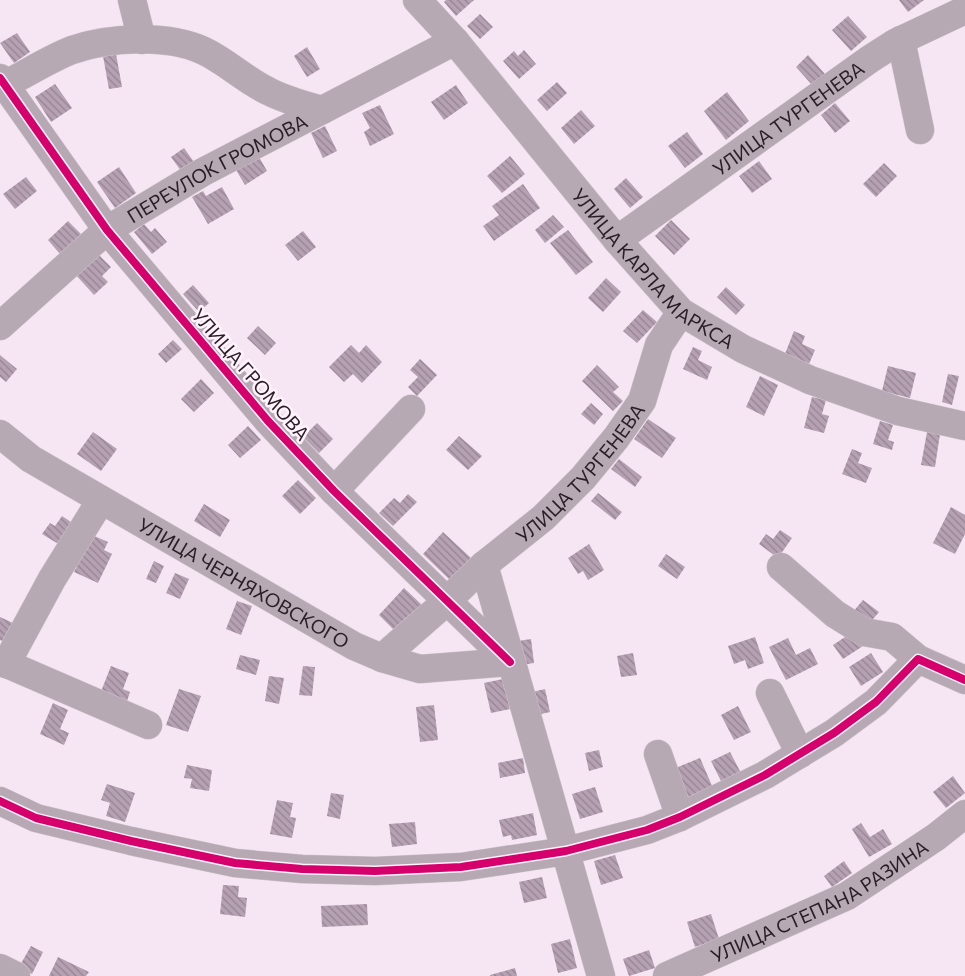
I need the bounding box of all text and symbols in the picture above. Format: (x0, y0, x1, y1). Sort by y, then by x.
street label: УЛИЦА ТУРГЕНЕВА (708, 56, 868, 180)
street label: ПЕРЕУЛОК ГРОМОВА (122, 109, 311, 227)
street label: УЛИЦА КАРЛА МАРКСА (568, 183, 739, 353)
street label: УЛИЦА ГРОМОВА (187, 303, 315, 445)
street label: УЛИЦА ТУРГЕНЕВА (511, 398, 649, 547)
street label: УЛИЦА ЧЕРНЯХОВСКОГО (134, 512, 354, 653)
street label: УЛИЦА СТЕПАНА РАЗИНА (707, 834, 932, 967)

